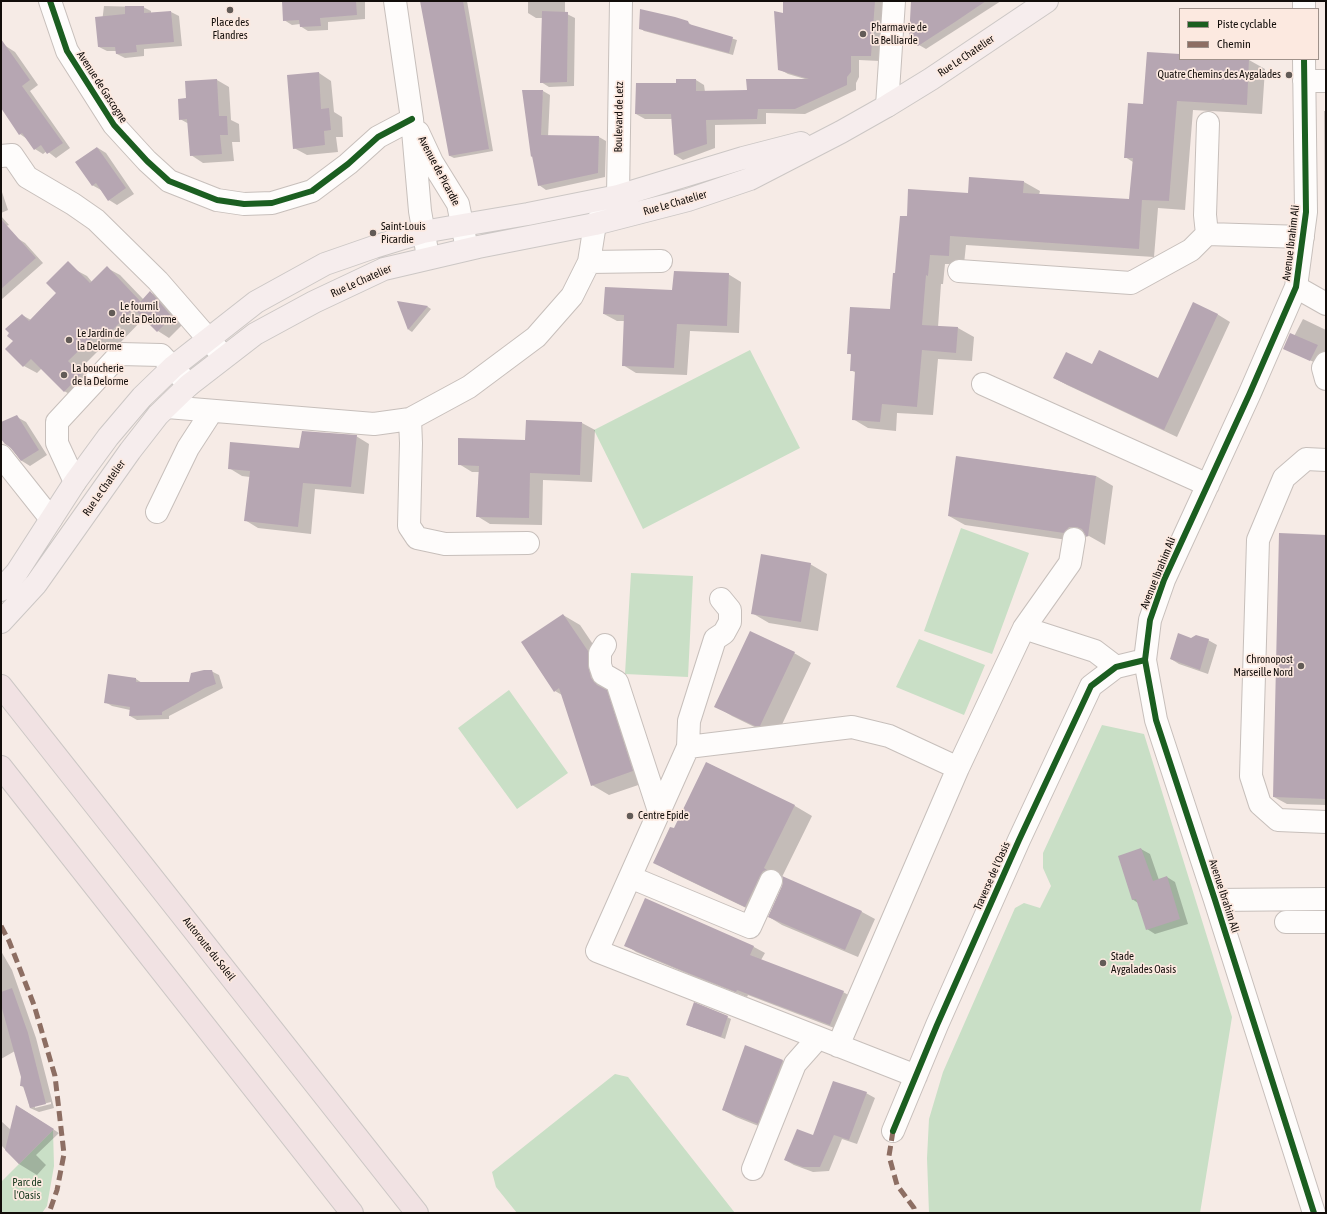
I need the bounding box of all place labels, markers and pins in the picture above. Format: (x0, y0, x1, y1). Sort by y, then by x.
marker: Place des Flandres (225, 5, 235, 15)
place label: Place des Flandres (211, 16, 249, 42)
place label: Pharmavie de la Belliarde (871, 21, 927, 47)
marker: Pharmavie de la Belliarde (858, 29, 868, 39)
place label: Quatre Chemins des Aygalades (1158, 68, 1281, 82)
marker: Quatre Chemins des Aygalades (1284, 70, 1294, 80)
place label: Saint-Louis Picardie (381, 220, 426, 246)
marker: Saint-Louis Picardie (368, 228, 378, 238)
place label: Le fournil de la Delorme (120, 300, 177, 326)
marker: Le fournil de la Delorme (107, 308, 117, 318)
place label: Le Jardin de la Delorme (77, 327, 124, 353)
marker: Le Jardin de la Delorme (64, 335, 74, 345)
place label: La boucherie de la Delorme (72, 362, 129, 388)
marker: La boucherie de la Delorme (59, 370, 69, 380)
place label: Chronopost Marseille Nord (1234, 653, 1293, 679)
marker: Chronopost Marseille Nord (1296, 661, 1306, 671)
place label: Centre Epide (638, 809, 689, 823)
marker: Centre Epide (625, 811, 635, 821)
place label: Stade Aygalades Oasis (1111, 950, 1176, 976)
marker: Stade Aygalades Oasis (1098, 958, 1108, 968)

